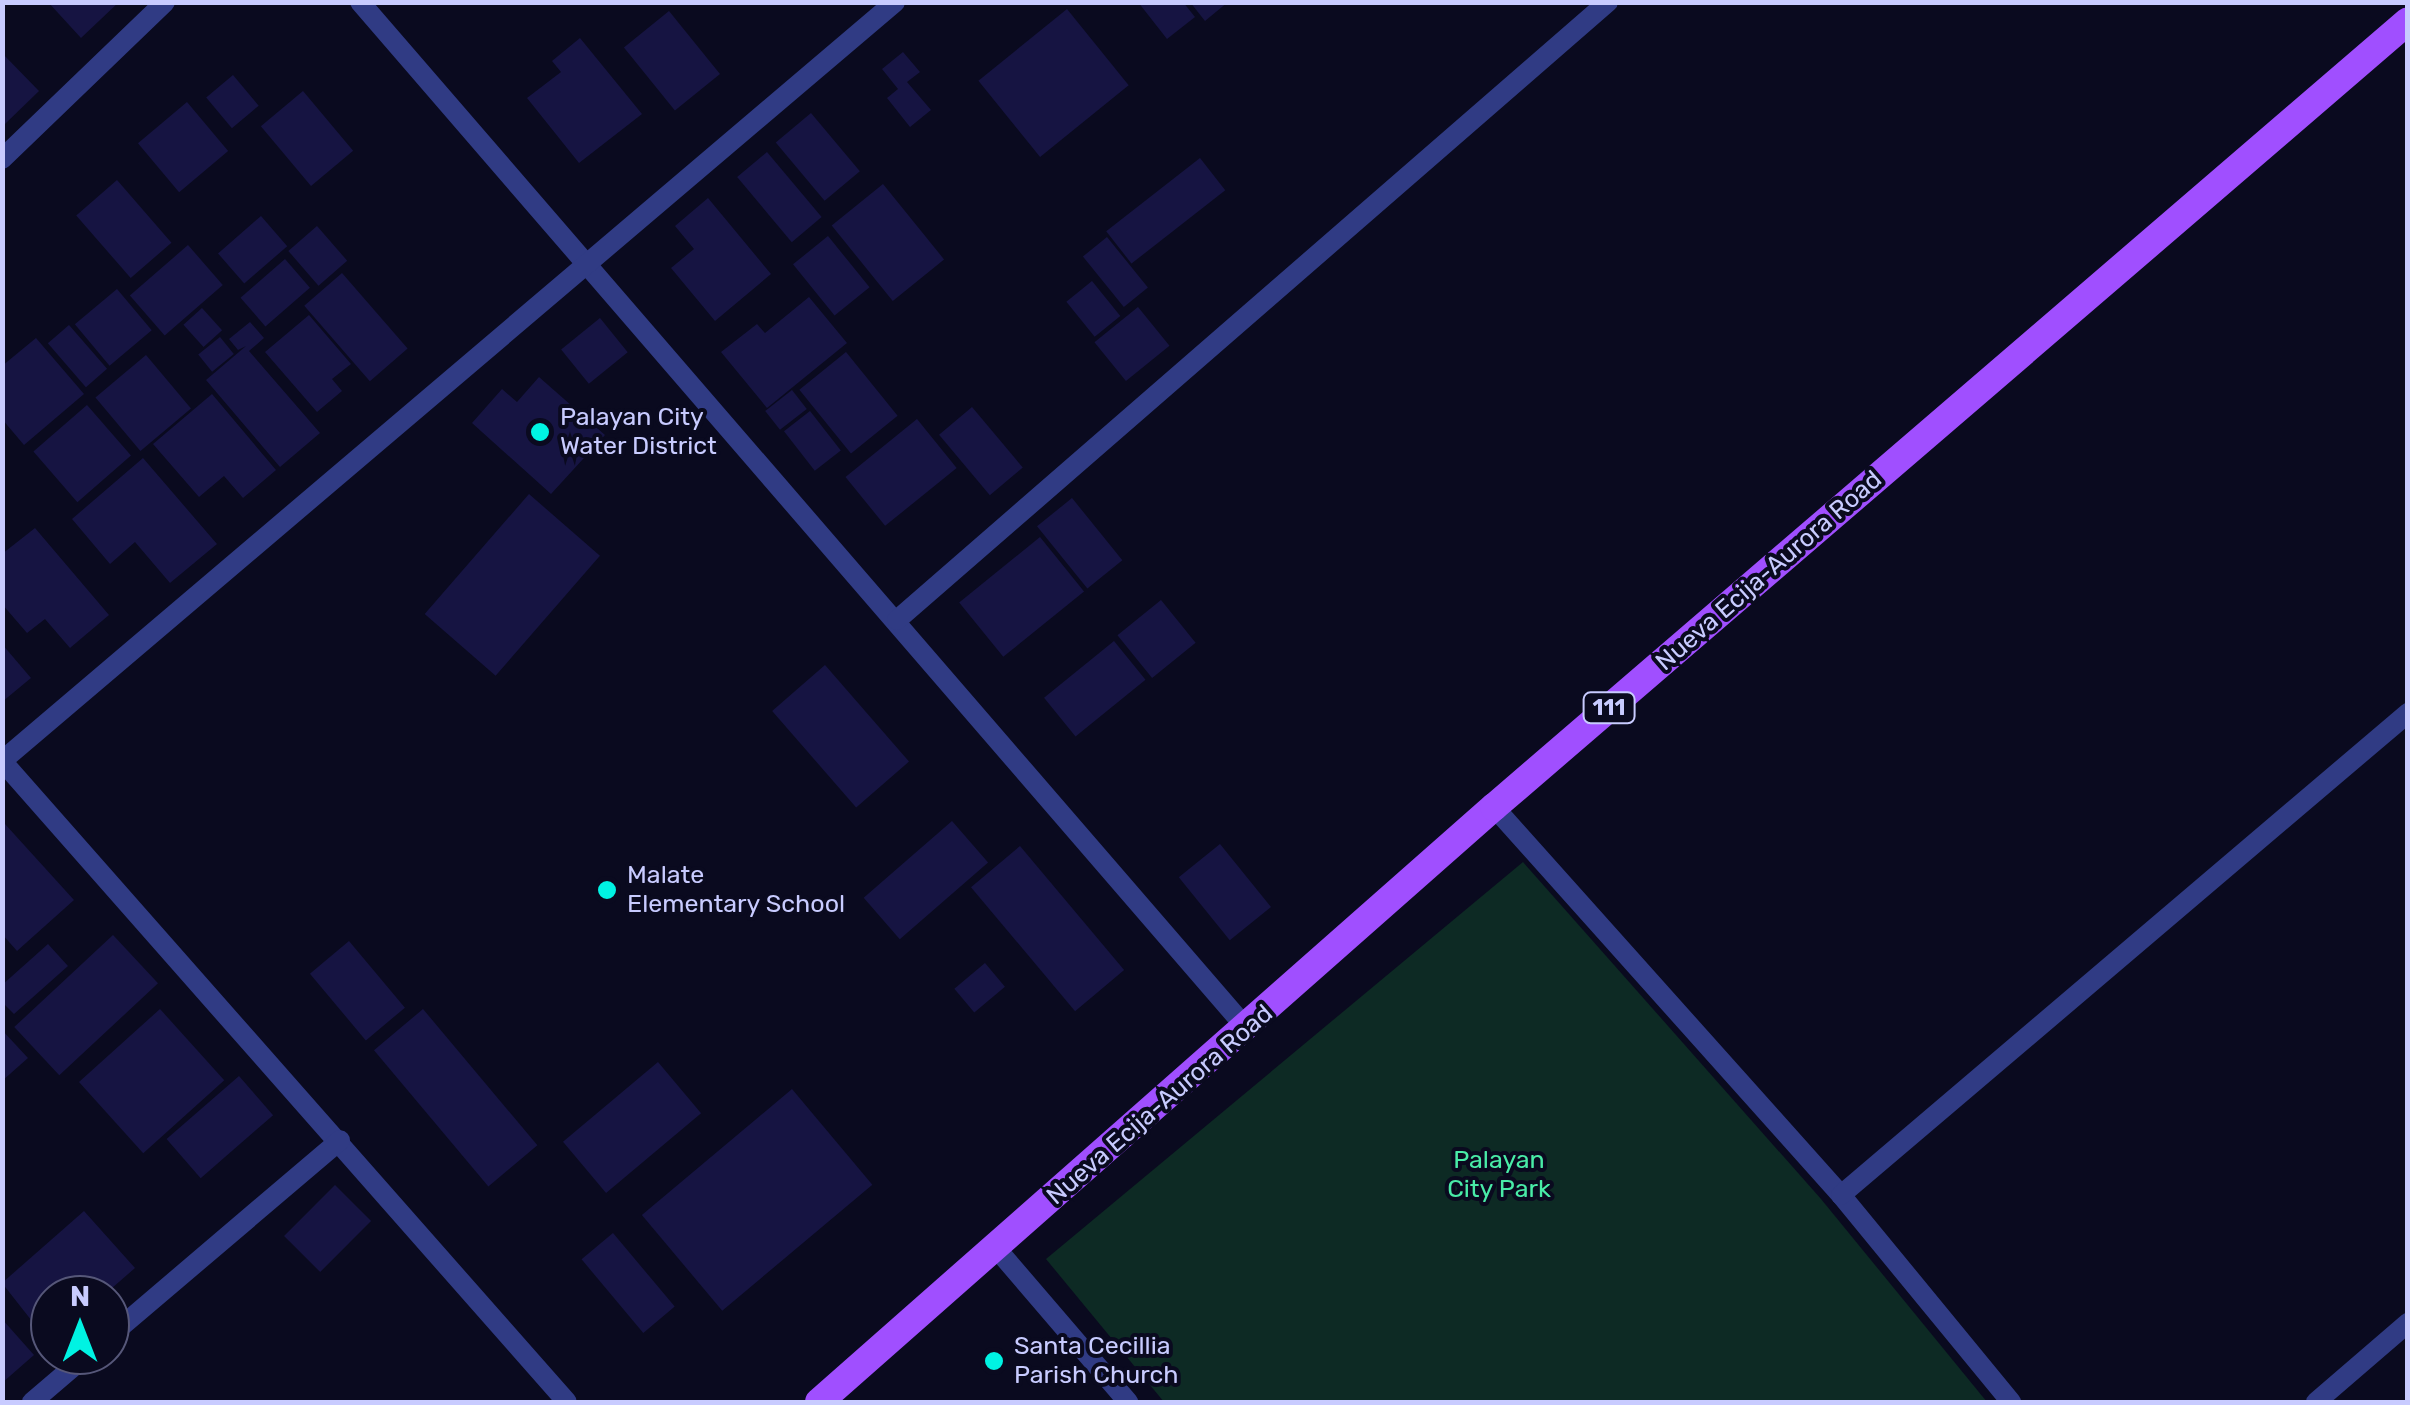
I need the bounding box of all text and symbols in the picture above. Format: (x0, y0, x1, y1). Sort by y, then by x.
place label: Palayan City Water District (560, 403, 717, 462)
marker: Palayan City Water District (529, 421, 551, 443)
street label: Nueva Ecija-Aurora Road (1650, 465, 1888, 677)
road number: 111 (1582, 691, 1636, 725)
place label: Malate Elementary School (627, 861, 846, 920)
marker: Malate Elementary School (596, 879, 618, 901)
street label: Nueva Ecija-Aurora Road (1041, 999, 1279, 1211)
park label: Palayan City Park (1447, 1146, 1551, 1205)
north arrow (30, 1275, 130, 1375)
text: N (70, 1280, 90, 1313)
place label: Santa Cecillia Parish Church (1014, 1332, 1178, 1391)
marker: Santa Cecillia Parish Church (983, 1350, 1005, 1372)

